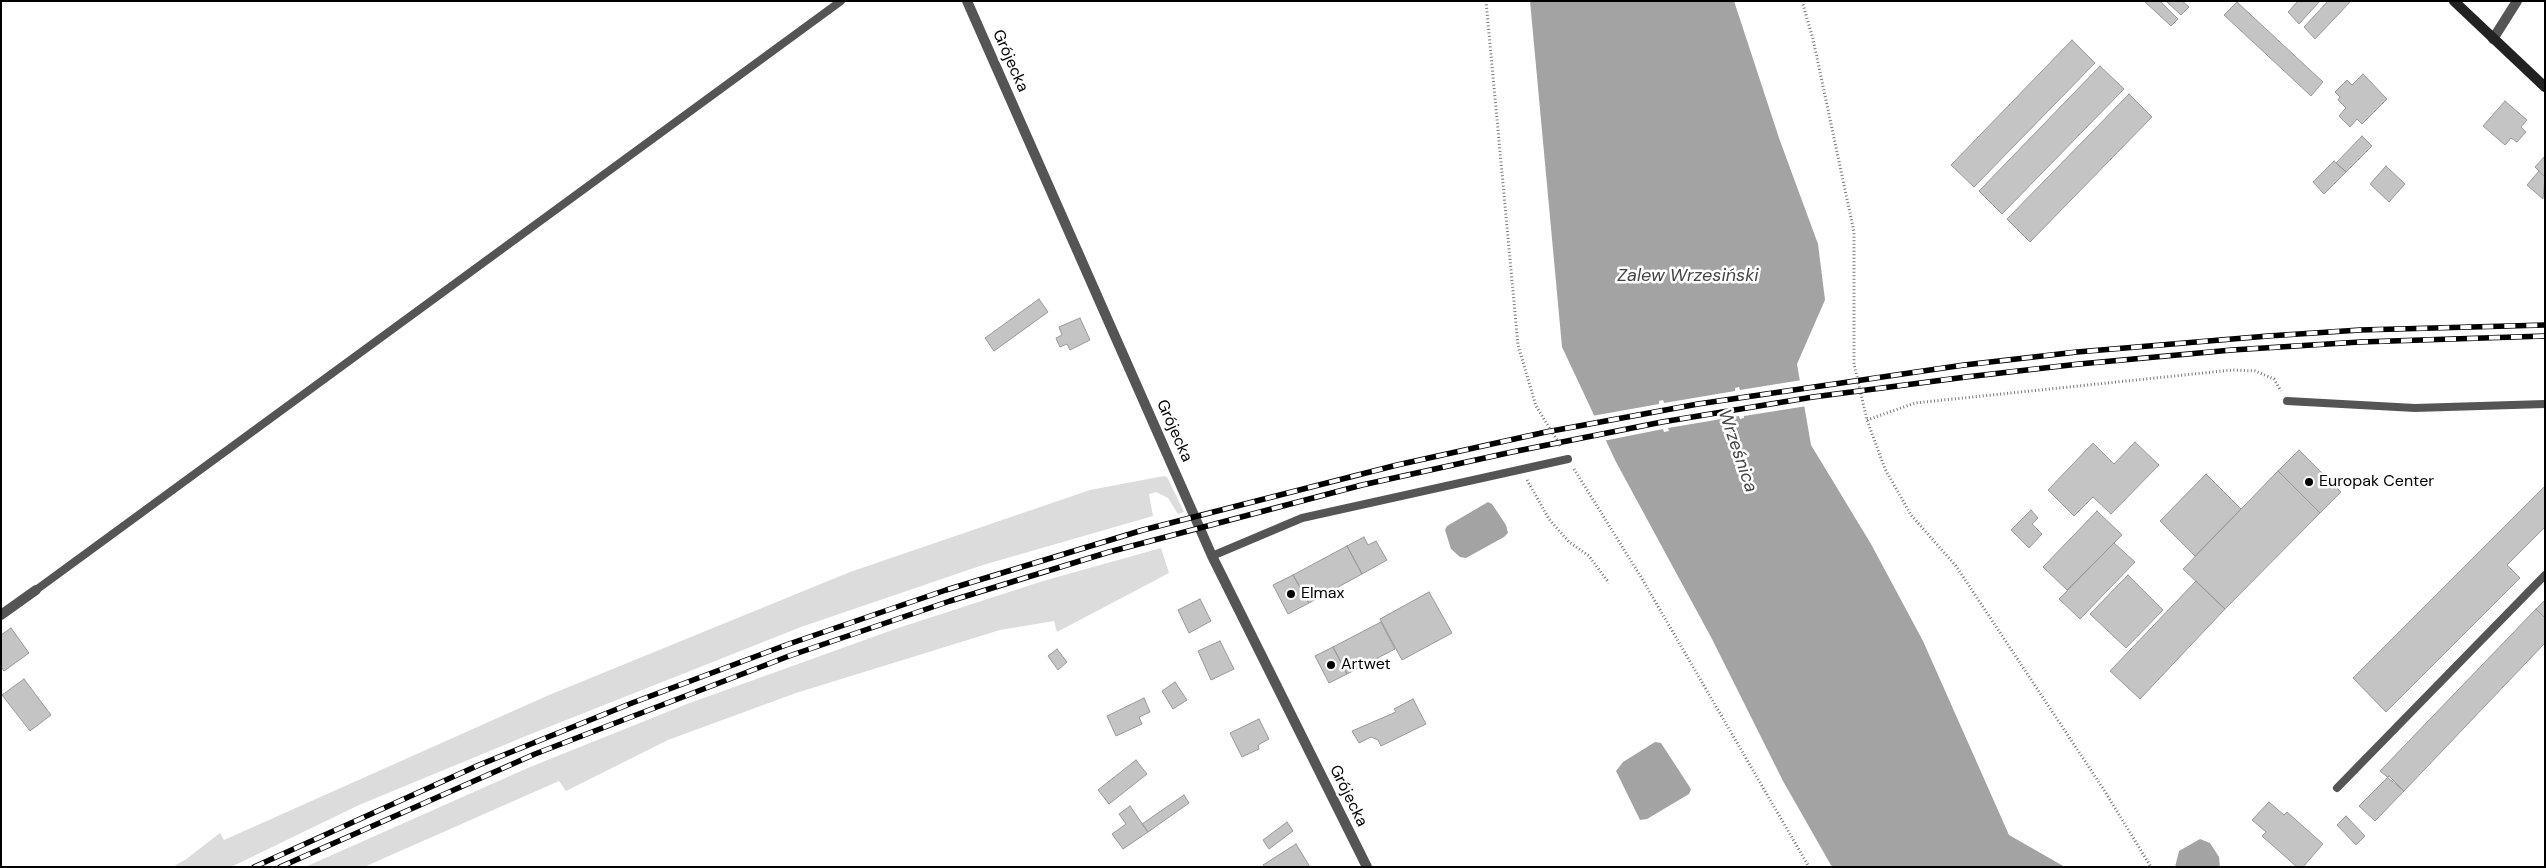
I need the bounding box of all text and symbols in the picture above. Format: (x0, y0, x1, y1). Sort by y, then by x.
street label: Grójecka (988, 27, 1032, 95)
water label: Zalew Wrzesiński (1617, 265, 1759, 287)
street label: Grójecka (1152, 397, 1196, 465)
water label: Wrześnica (1713, 407, 1761, 495)
place label: Europak Center (2319, 472, 2434, 492)
marker: Europak Center (2303, 476, 2315, 488)
place label: Elmax (1301, 584, 1345, 604)
marker: Elmax (1285, 588, 1297, 600)
place label: Artwet (1341, 655, 1391, 675)
marker: Artwet (1325, 659, 1337, 671)
street label: Grójecka (1325, 762, 1371, 830)

